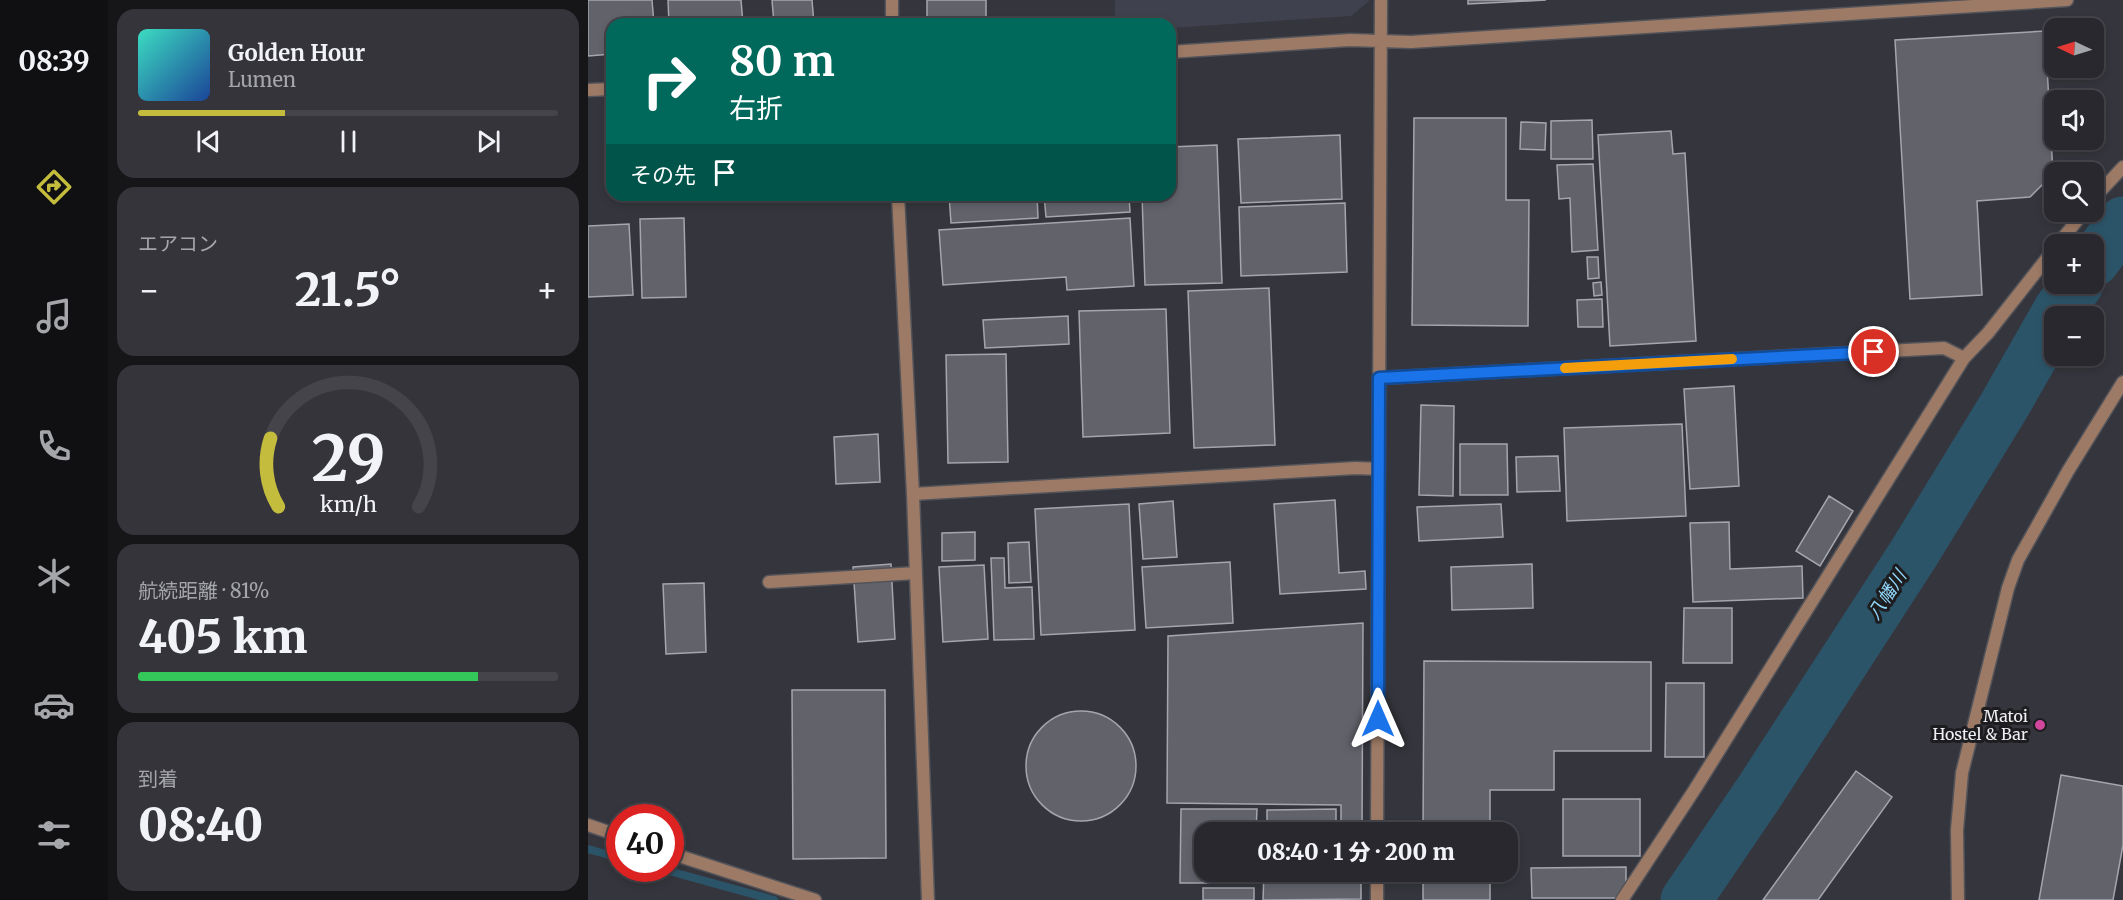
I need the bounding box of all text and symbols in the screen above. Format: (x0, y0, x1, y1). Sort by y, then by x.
north arrow (2044, 18, 2104, 78)
map controls (2044, 18, 2104, 366)
text: 80 m (729, 35, 835, 87)
text: Golden Hour (228, 39, 365, 67)
icon: right (630, 42, 708, 120)
text: 08:39 (18, 44, 90, 78)
text: Lumen (228, 67, 296, 92)
button: sound (2044, 90, 2104, 150)
text: 右折 (729, 91, 783, 125)
icon: previous (192, 125, 225, 158)
icon: pause (332, 125, 365, 158)
icon: next (472, 125, 505, 158)
icon: arrive (708, 156, 741, 189)
text: その先 (630, 161, 696, 189)
button: search (2044, 162, 2104, 222)
icon: directions (33, 166, 75, 208)
text: エアコン (138, 231, 218, 256)
button: + (2044, 234, 2104, 294)
text: 21.5° (295, 262, 401, 318)
text: − (138, 270, 160, 311)
text: + (536, 270, 558, 311)
icon: music (33, 295, 75, 337)
button: − (2044, 306, 2104, 366)
pin (1848, 326, 1899, 377)
icon: arrive (1857, 335, 1890, 368)
text: 29 (311, 420, 385, 498)
icon: phone (33, 425, 75, 467)
text: km/h (320, 491, 376, 518)
icon: climate (33, 555, 75, 597)
water label: 八幡川 (1862, 564, 1912, 624)
text: 航続距離 · 81% (138, 578, 269, 603)
text: 405 km (138, 609, 308, 665)
icon: car (33, 684, 75, 726)
position arrow (1346, 687, 1410, 751)
place label: Matoi Hostel & Bar (1932, 706, 2028, 744)
marker: Matoi Hostel & Bar (2033, 718, 2047, 732)
text: 到着 (138, 766, 178, 791)
text: 08:40 (138, 797, 263, 853)
speed limit sign: 40 (606, 804, 684, 882)
icon: filters (33, 814, 75, 856)
text: 08:40 · 1 分 · 200 m (1257, 838, 1455, 866)

